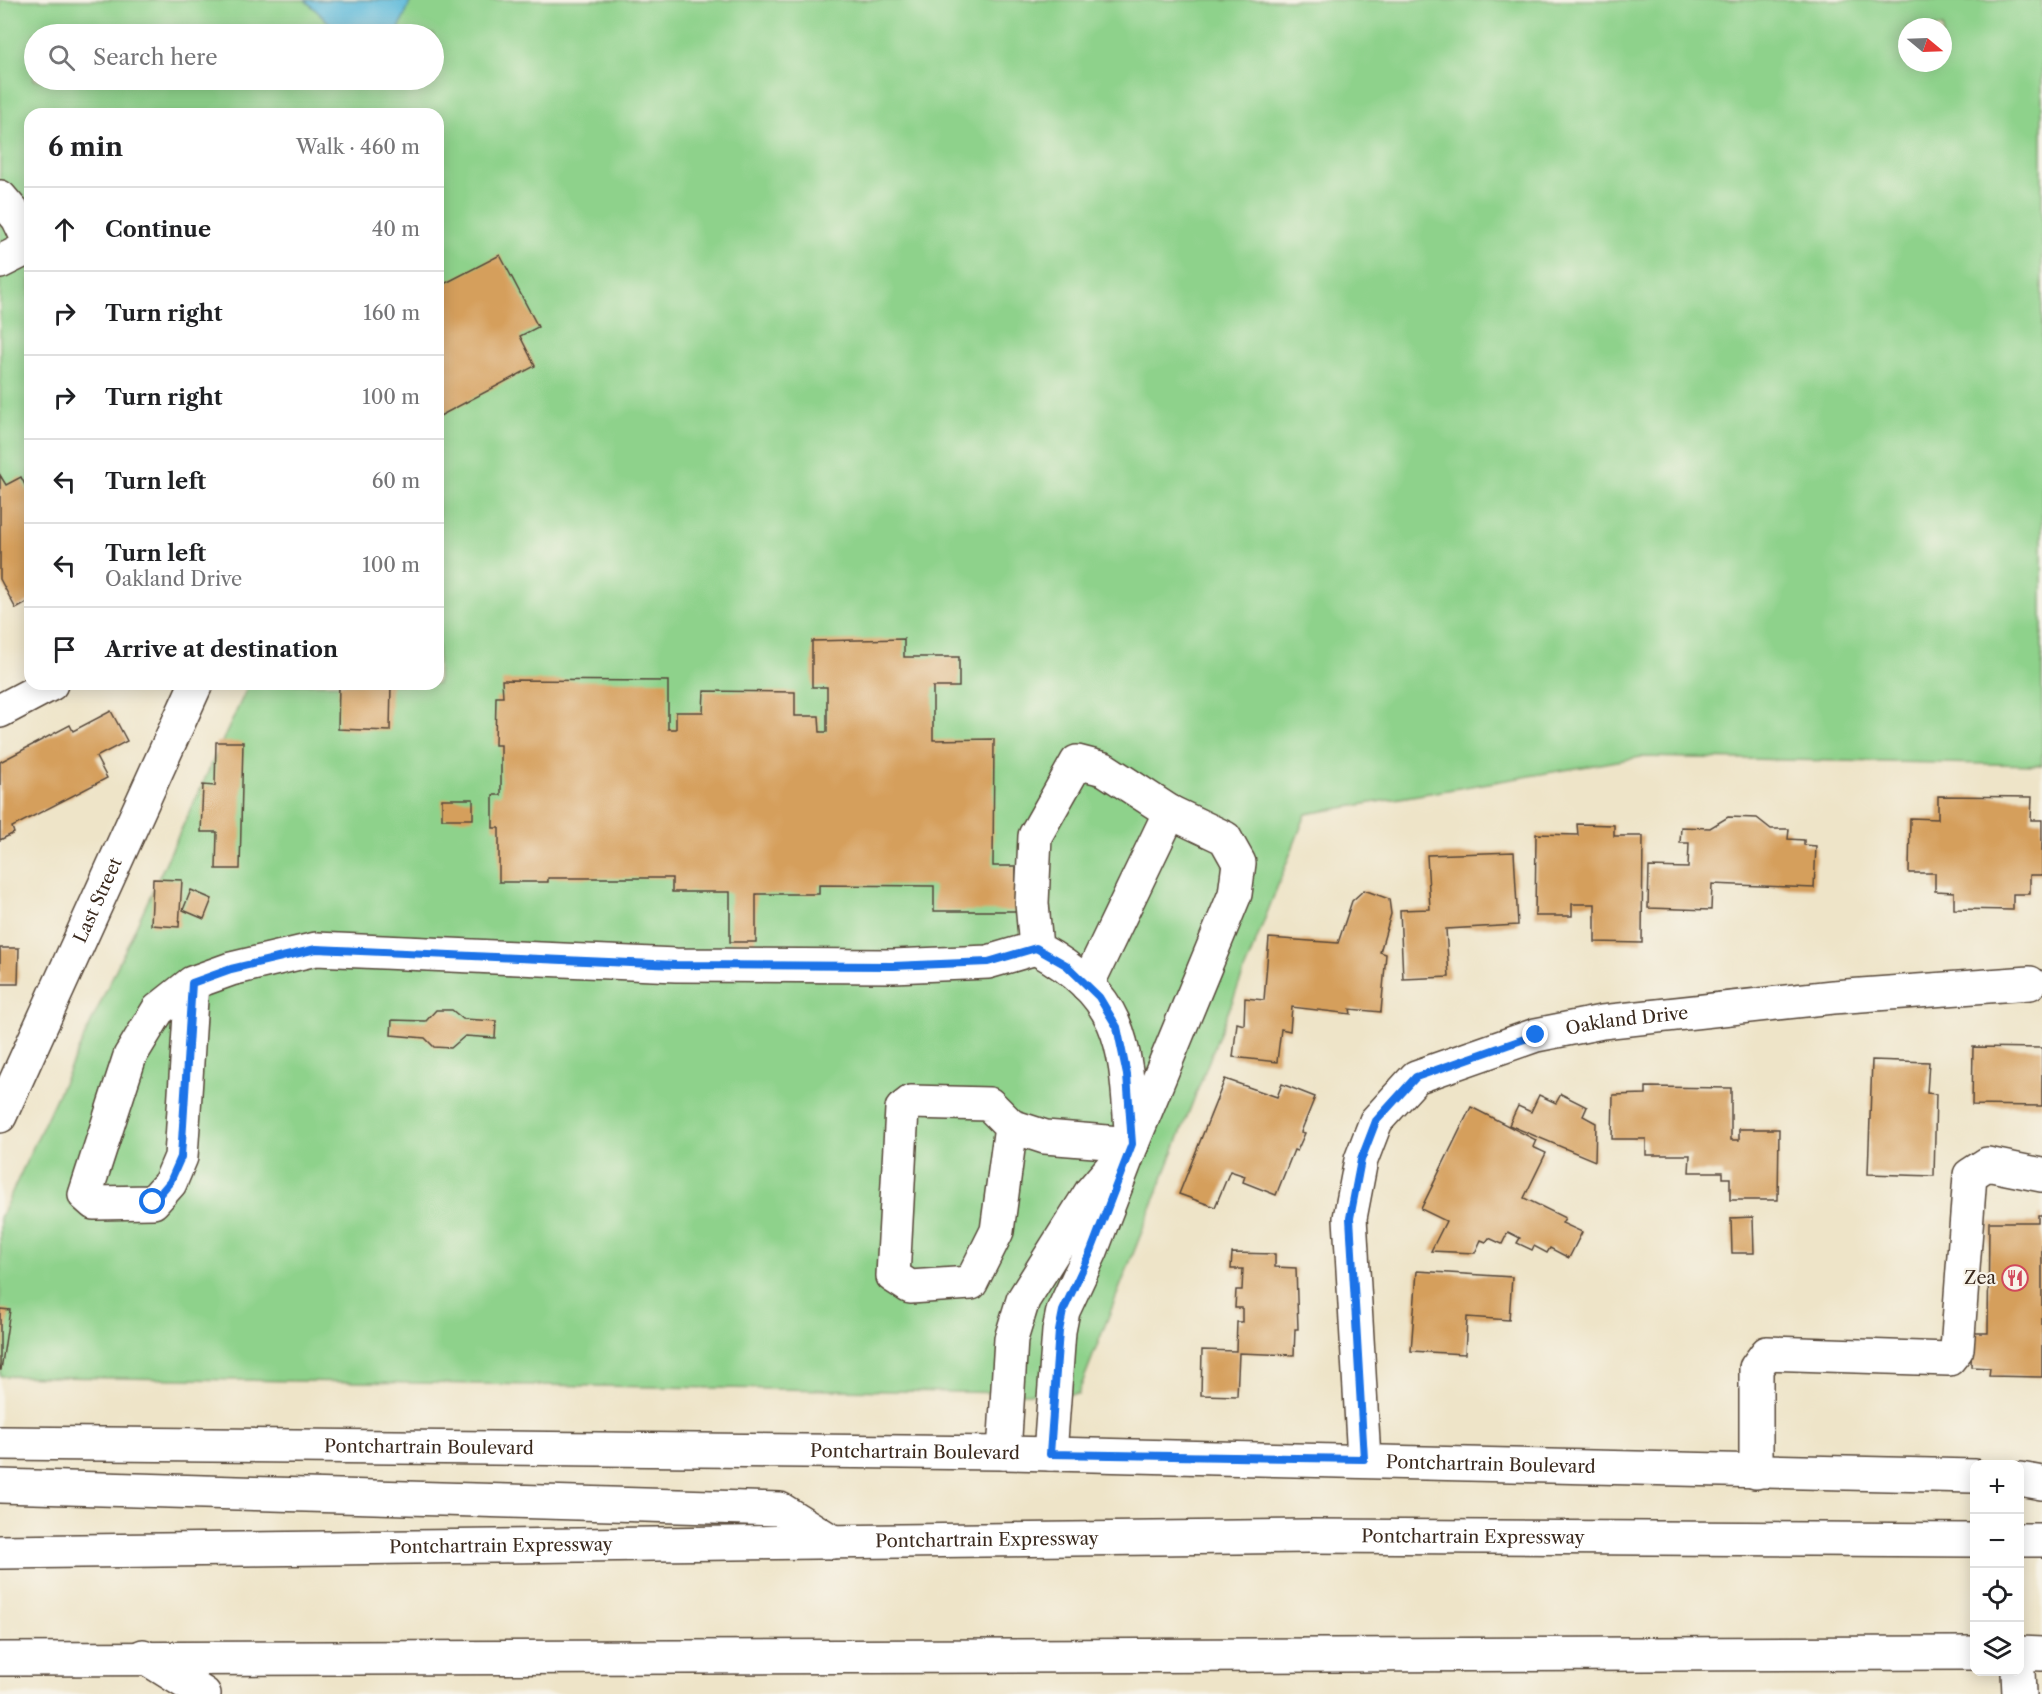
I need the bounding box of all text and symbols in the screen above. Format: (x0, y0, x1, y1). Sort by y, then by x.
north arrow (1898, 18, 1952, 72)
search box (24, 24, 444, 90)
icon: search (45, 41, 78, 74)
text: Search here (93, 44, 218, 71)
text: 6 min (48, 131, 123, 163)
text: Walk · 460 m (296, 135, 420, 159)
icon: ahead (48, 213, 81, 246)
text: Continue (105, 216, 211, 243)
text: 40 m (372, 217, 420, 241)
icon: right (48, 297, 81, 330)
text: Turn right (105, 300, 223, 327)
text: 160 m (363, 301, 420, 325)
icon: right (48, 381, 81, 414)
text: Turn right (105, 384, 223, 411)
text: 100 m (362, 385, 420, 409)
icon: left (48, 465, 81, 498)
text: Turn left (105, 468, 206, 495)
text: 60 m (372, 469, 420, 493)
text: Turn left (105, 540, 206, 567)
icon: left (48, 549, 81, 582)
text: 100 m (362, 553, 420, 577)
text: Oakland Drive (105, 567, 242, 591)
icon: arrive (48, 633, 81, 666)
text: Arrive at destination (105, 636, 338, 663)
street label: Last Street (69, 853, 127, 946)
street label: Oakland Drive (1564, 1002, 1689, 1040)
route end (1522, 1021, 1548, 1047)
route start (139, 1188, 165, 1214)
restaurant icon: Zea (2000, 1263, 2030, 1293)
place label: Zea (1964, 1267, 1996, 1289)
street label: Pontchartrain Boulevard (324, 1435, 534, 1459)
street label: Pontchartrain Boulevard (810, 1440, 1020, 1464)
street label: Pontchartrain Boulevard (1386, 1451, 1596, 1478)
map controls (1970, 1460, 2024, 1676)
button: + (1970, 1460, 2024, 1514)
button: − (1970, 1514, 2024, 1568)
street label: Pontchartrain Expressway (1361, 1525, 1586, 1549)
street label: Pontchartrain Expressway (875, 1528, 1100, 1552)
street label: Pontchartrain Expressway (389, 1534, 614, 1558)
button: locate (1970, 1568, 2024, 1622)
button: layers (1970, 1622, 2024, 1676)

